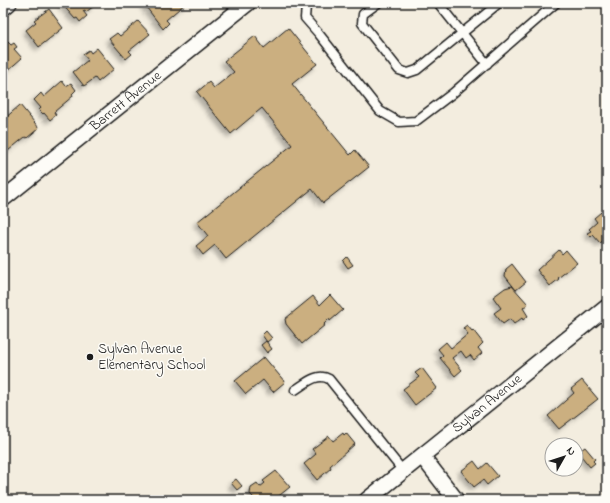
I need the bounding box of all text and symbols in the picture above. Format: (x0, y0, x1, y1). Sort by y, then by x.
street label: Barrett Avenue (84, 65, 167, 137)
place label: Sylvan Avenue Elementary School (98, 339, 205, 377)
marker: Sylvan Avenue Elementary School (85, 352, 95, 362)
street label: Sylvan Avenue (448, 368, 527, 438)
north arrow (544, 437, 584, 477)
text: N (562, 443, 580, 459)

